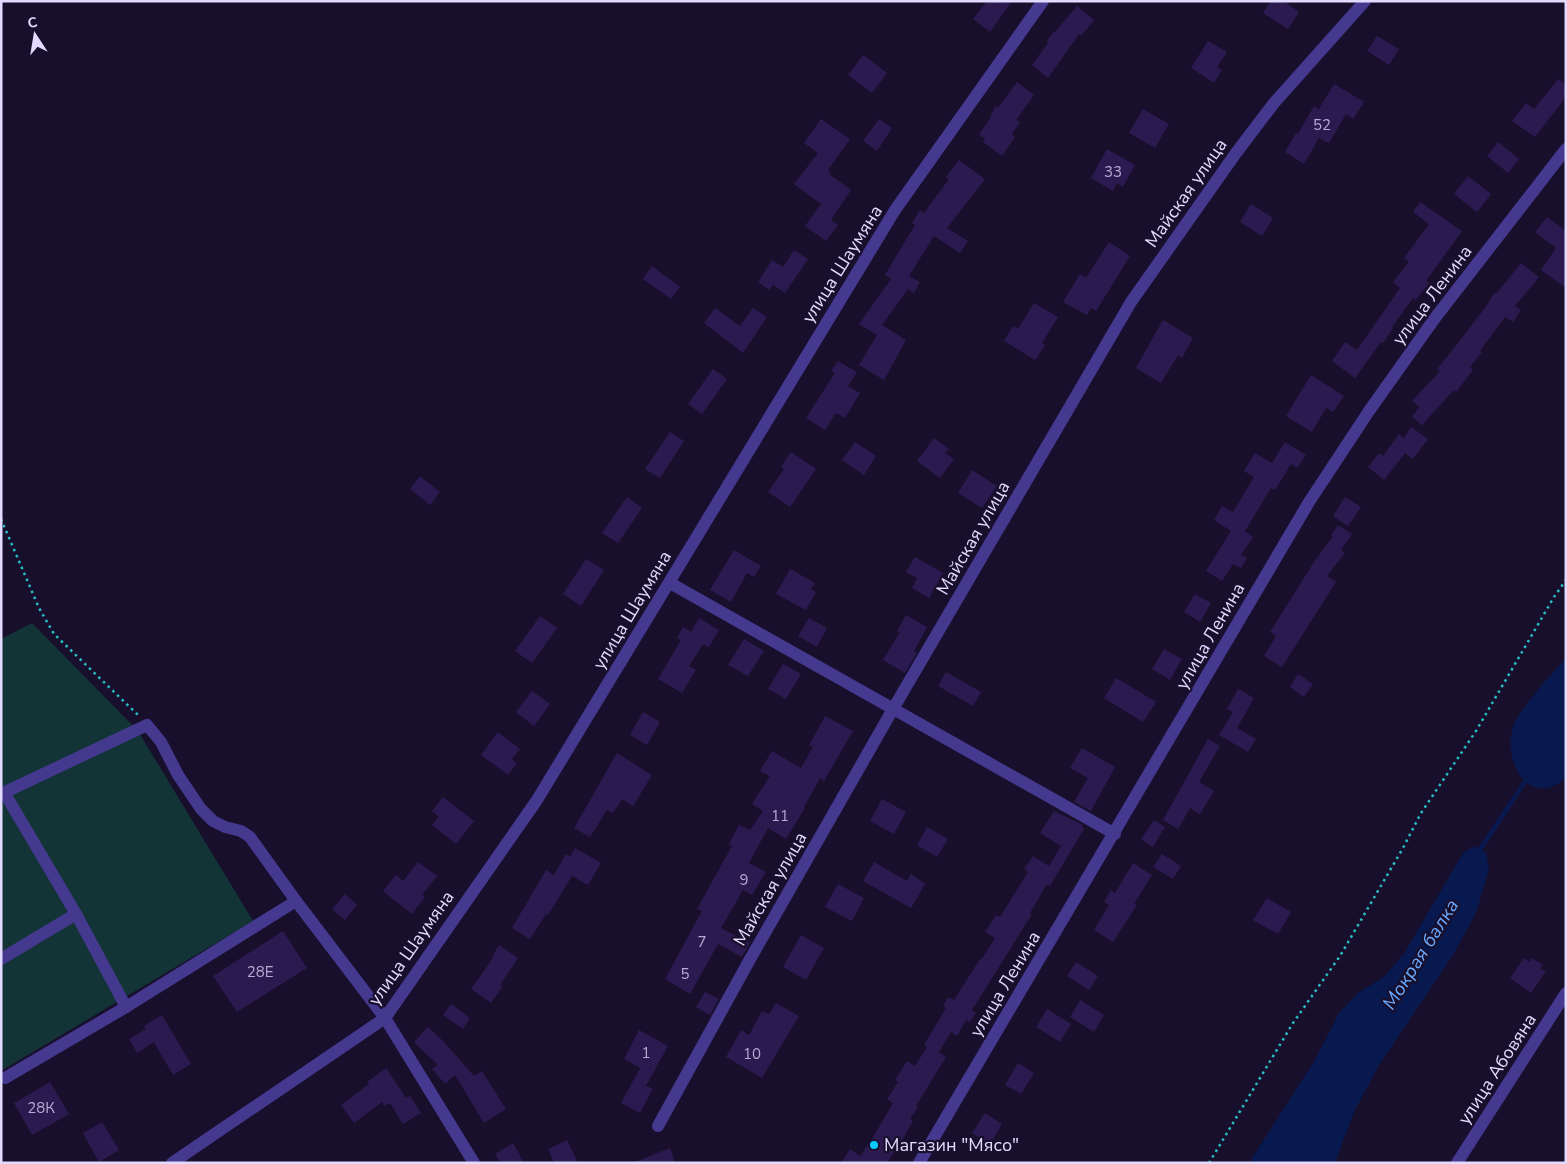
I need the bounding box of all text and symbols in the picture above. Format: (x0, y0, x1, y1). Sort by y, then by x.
north arrow (10, 10, 60, 60)
text: С (26, 12, 40, 33)
house number: 52 (1313, 115, 1331, 135)
street label: Майская улица (1140, 134, 1232, 252)
house number: 33 (1104, 162, 1122, 182)
street label: улица Шаумяна (796, 201, 888, 327)
street label: улица Ленина (1387, 240, 1477, 350)
street label: Майская улица (931, 477, 1015, 599)
street label: улица Шаумяна (587, 546, 677, 674)
street label: улица Ленина (1170, 578, 1250, 694)
house number: 11 (771, 806, 789, 826)
street label: Майская улица (728, 828, 812, 950)
house number: 9 (739, 870, 749, 890)
street label: улица Шаумяна (363, 886, 459, 1010)
water label: Мокрая балка (1377, 894, 1465, 1015)
street label: улица Ленина (964, 927, 1046, 1041)
house number: 7 (697, 932, 707, 952)
house number: 28Е (247, 962, 273, 982)
house number: 5 (680, 964, 690, 984)
street label: улица Абовяна (1452, 1009, 1542, 1129)
house number: 1 (641, 1043, 651, 1063)
house number: 10 (743, 1044, 761, 1064)
house number: 28К (27, 1098, 55, 1118)
place label: Магазин "Мясо" (884, 1133, 1019, 1157)
marker: Магазин "Мясо" (868, 1139, 880, 1151)

